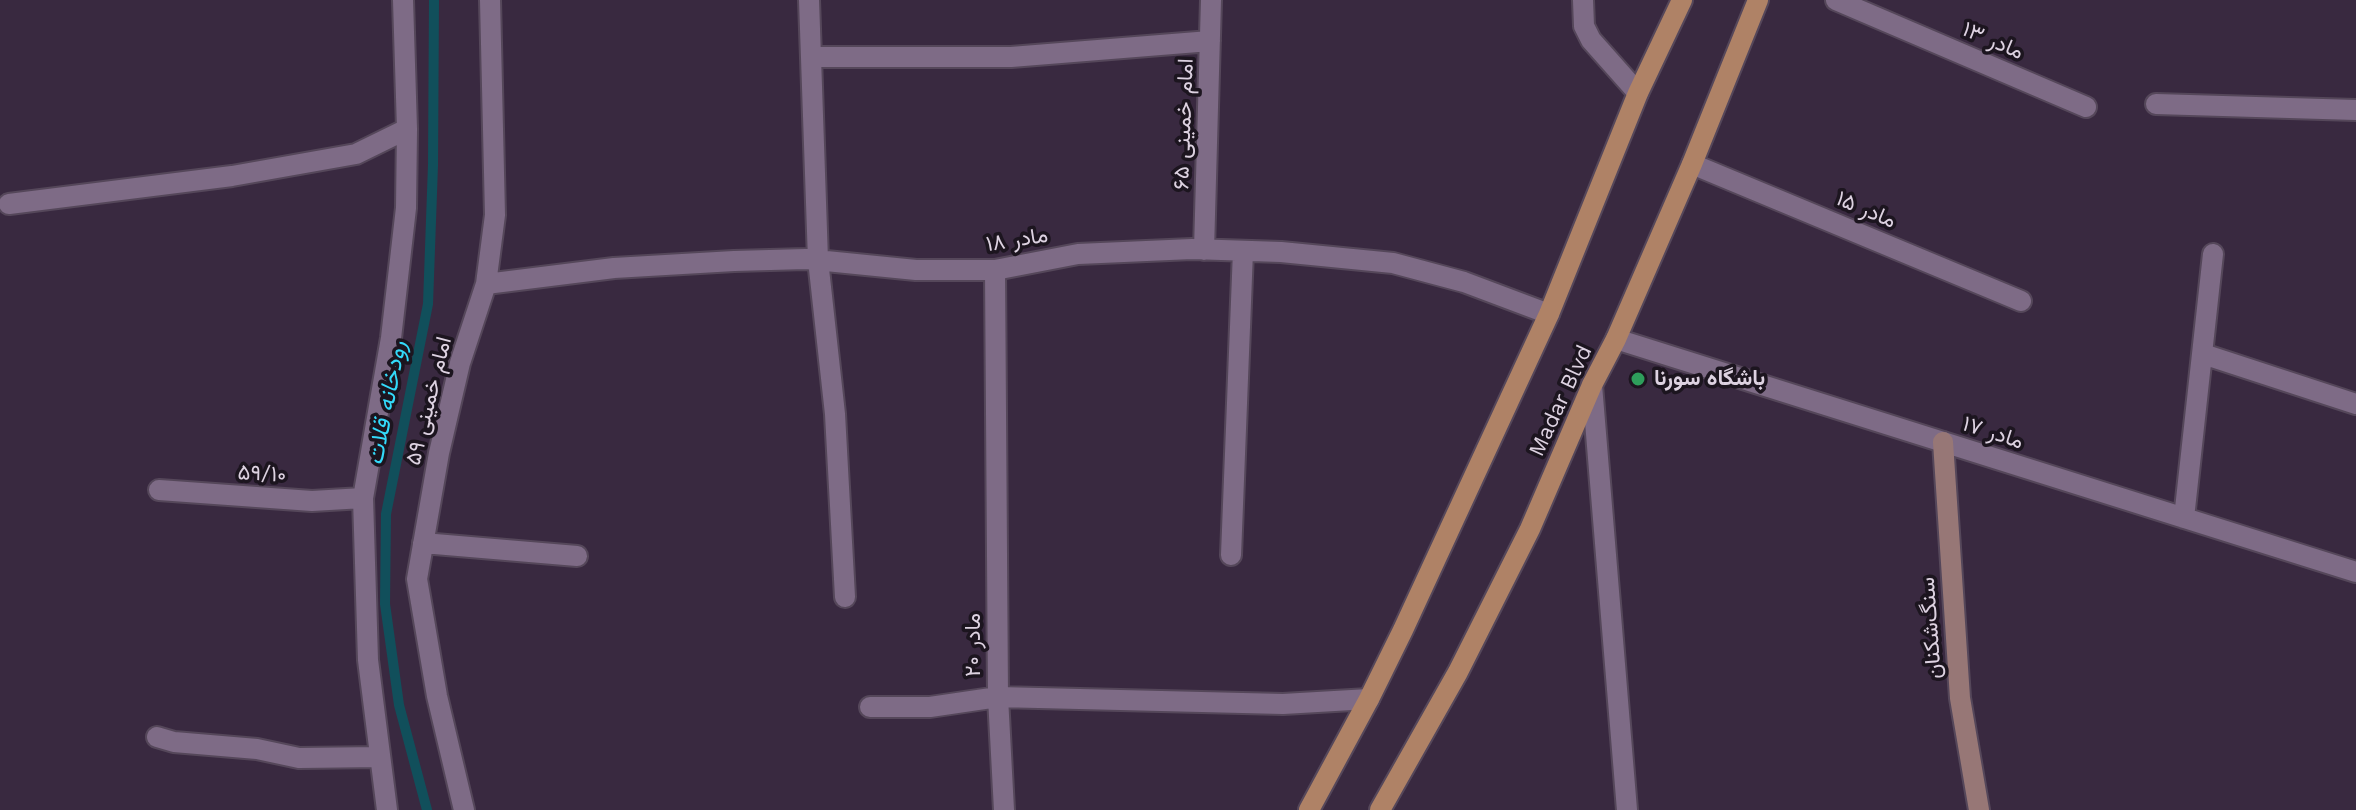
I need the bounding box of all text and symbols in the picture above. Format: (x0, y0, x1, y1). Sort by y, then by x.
street label: مادر ۱۳ (1958, 16, 2028, 66)
street label: امام خمینی ۶۵ (1169, 58, 1199, 190)
street label: مادر ۱۵ (1832, 186, 1900, 234)
street label: مادر ۱۸ (984, 222, 1050, 258)
street label: امام خمینی ۵۹ (400, 334, 458, 468)
water label: رودخانه قلات (361, 338, 413, 468)
street label: Madar Blvd (1524, 341, 1598, 461)
place label: باشگاه سورنا (1654, 366, 1765, 392)
marker: باشگاه سورنا (1629, 370, 1647, 388)
street label: مادر ۱۷ (1959, 411, 2027, 455)
street label: ۵۹/۱۰ (237, 460, 287, 488)
street label: سنگ‌شکنان (1914, 576, 1948, 680)
street label: مادر ۲۰ (961, 613, 987, 677)

